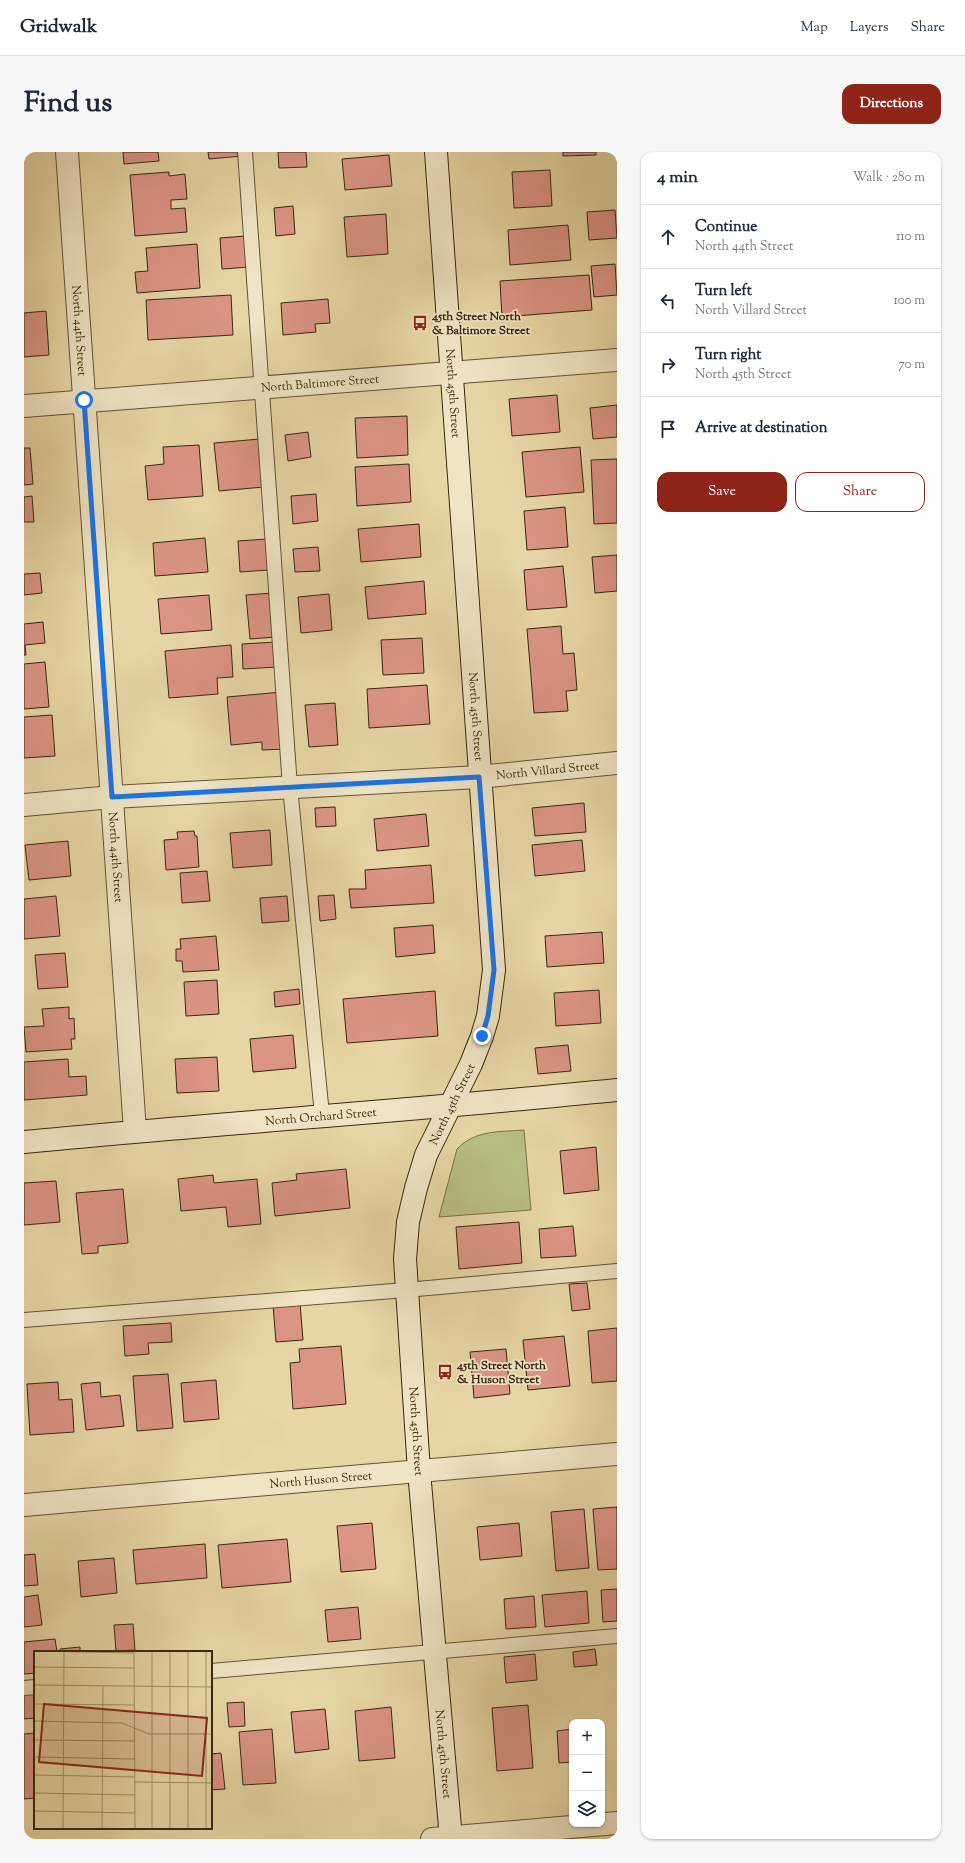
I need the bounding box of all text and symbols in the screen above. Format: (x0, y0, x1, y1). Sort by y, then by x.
text: Gridwalk (20, 14, 97, 41)
text: Map (801, 18, 828, 38)
text: Layers (850, 18, 888, 38)
text: Share (910, 18, 945, 38)
text: Find us (24, 84, 112, 124)
button: Directions (842, 84, 941, 124)
text: 4 min (657, 166, 698, 190)
text: Walk · 280 m (853, 169, 925, 187)
text: Continue (695, 217, 757, 238)
icon: ahead (657, 226, 679, 248)
text: 110 m (896, 228, 925, 246)
text: North 44th Street (695, 238, 793, 256)
text: Turn left (695, 281, 752, 302)
street label: North 44th Street (66, 285, 91, 377)
icon: left (657, 290, 679, 312)
text: 100 m (893, 292, 925, 310)
text: North Villard Street (695, 302, 807, 320)
place label: 45th Street North & Baltimore Street (431, 308, 531, 340)
bus stop icon: 45th Street North & Baltimore Street (411, 314, 429, 332)
text: Turn right (695, 345, 761, 366)
street label: North 45th Street (440, 348, 464, 439)
icon: right (657, 354, 679, 376)
text: 70 m (898, 356, 925, 374)
text: North 45th Street (695, 366, 791, 384)
street label: North Baltimore Street (261, 370, 380, 398)
route start (75, 391, 93, 409)
icon: arrive (657, 418, 679, 440)
text: Arrive at destination (695, 418, 828, 439)
button: Save (657, 472, 787, 512)
button: Share (795, 472, 925, 512)
street label: North 45th Street (463, 672, 487, 762)
street label: North Villard Street (495, 757, 600, 785)
street label: North 44th Street (103, 811, 127, 903)
route end (473, 1027, 491, 1045)
street label: North 45th Street (425, 1060, 481, 1148)
street label: North Orchard Street (265, 1104, 377, 1131)
place label: 45th Street North & Huson Street (456, 1357, 547, 1389)
bus stop icon: 45th Street North & Huson Street (436, 1363, 454, 1381)
street label: North 45th Street (403, 1386, 427, 1477)
street label: North Huson Street (269, 1467, 373, 1494)
inset map (34, 1651, 212, 1829)
street label: North 45th Street (430, 1709, 455, 1799)
map controls (569, 1719, 605, 1827)
button: + (569, 1719, 605, 1755)
button: − (569, 1755, 605, 1791)
button: layers (569, 1791, 605, 1827)

